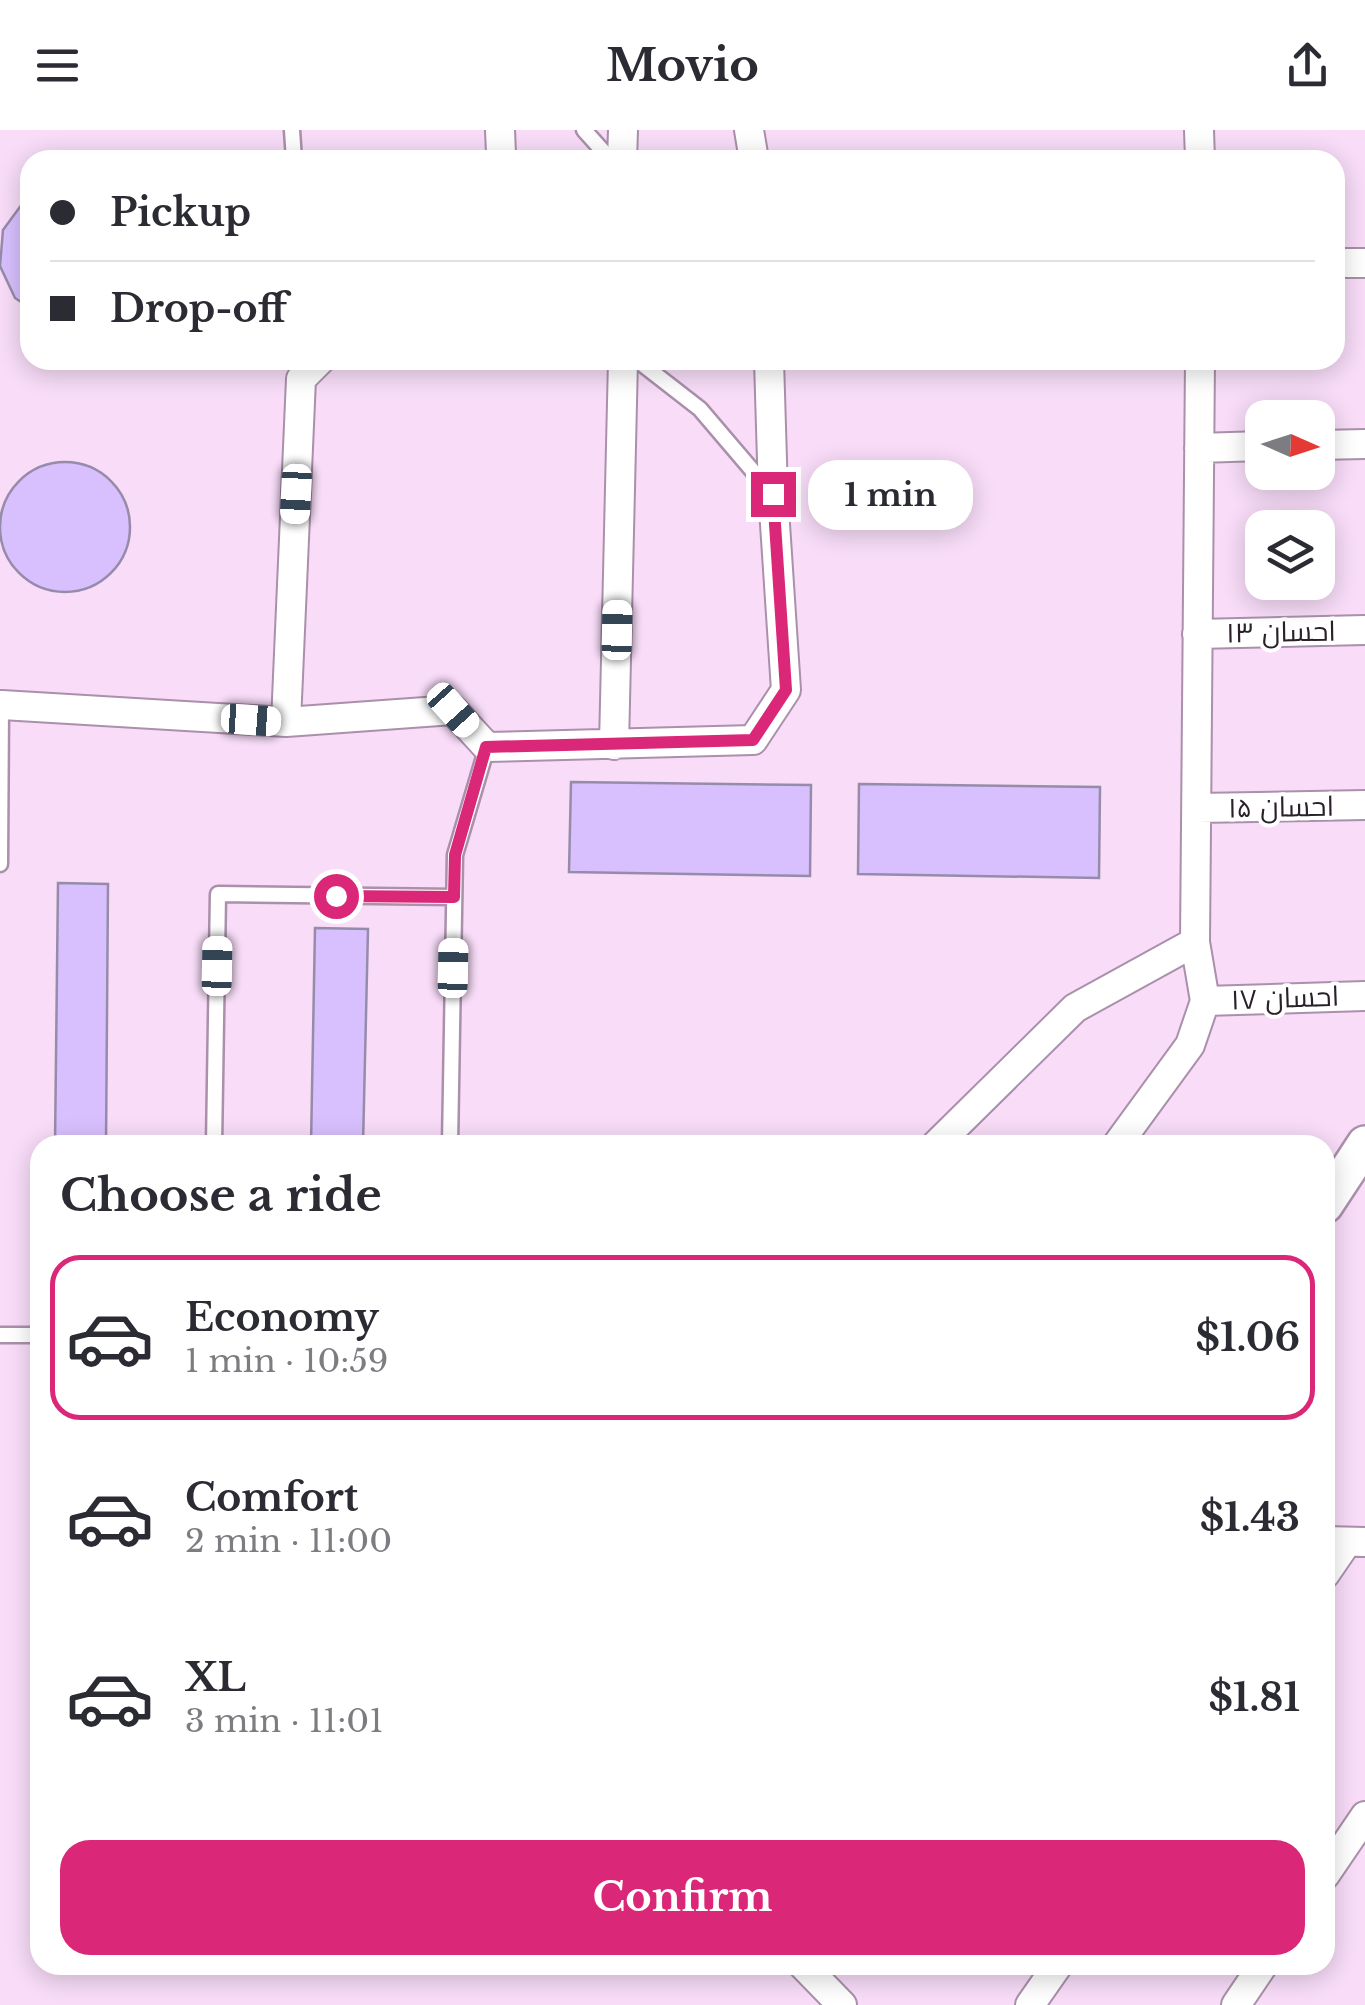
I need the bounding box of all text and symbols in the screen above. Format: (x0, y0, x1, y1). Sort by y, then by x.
text: Movio (606, 37, 759, 93)
icon: menu (30, 38, 85, 93)
icon: share (1280, 38, 1335, 93)
text: Pickup (110, 189, 251, 236)
text: Drop-off (110, 285, 287, 332)
north arrow (1245, 400, 1335, 490)
map controls (1245, 400, 1335, 600)
callout: 1 min (808, 459, 973, 529)
car (279, 463, 313, 525)
route end (751, 472, 796, 517)
text: 1 min (844, 475, 937, 515)
button: layers (1245, 510, 1335, 600)
car (601, 600, 633, 660)
street label: احسان ۱۳ (1226, 614, 1336, 650)
car (422, 678, 484, 742)
car (220, 703, 282, 737)
street label: احسان ۱۵ (1228, 789, 1334, 825)
route start (314, 874, 359, 919)
car (201, 936, 233, 996)
car (437, 938, 469, 998)
street label: احسان ۱۷ (1230, 979, 1340, 1017)
text: Choose a ride (60, 1167, 382, 1223)
icon: car (65, 1293, 155, 1383)
text: Economy (185, 1294, 379, 1341)
text: $1.06 (1196, 1314, 1300, 1361)
text: 1 min · 10:59 (185, 1341, 388, 1381)
icon: car (65, 1473, 155, 1563)
text: Comfort (185, 1474, 358, 1521)
text: $1.43 (1200, 1494, 1300, 1541)
text: 2 min · 11:00 (185, 1521, 392, 1561)
icon: car (65, 1653, 155, 1743)
text: XL (185, 1654, 246, 1701)
text: $1.81 (1208, 1674, 1300, 1721)
text: 3 min · 11:01 (185, 1701, 383, 1741)
button: Confirm (60, 1840, 1305, 1955)

